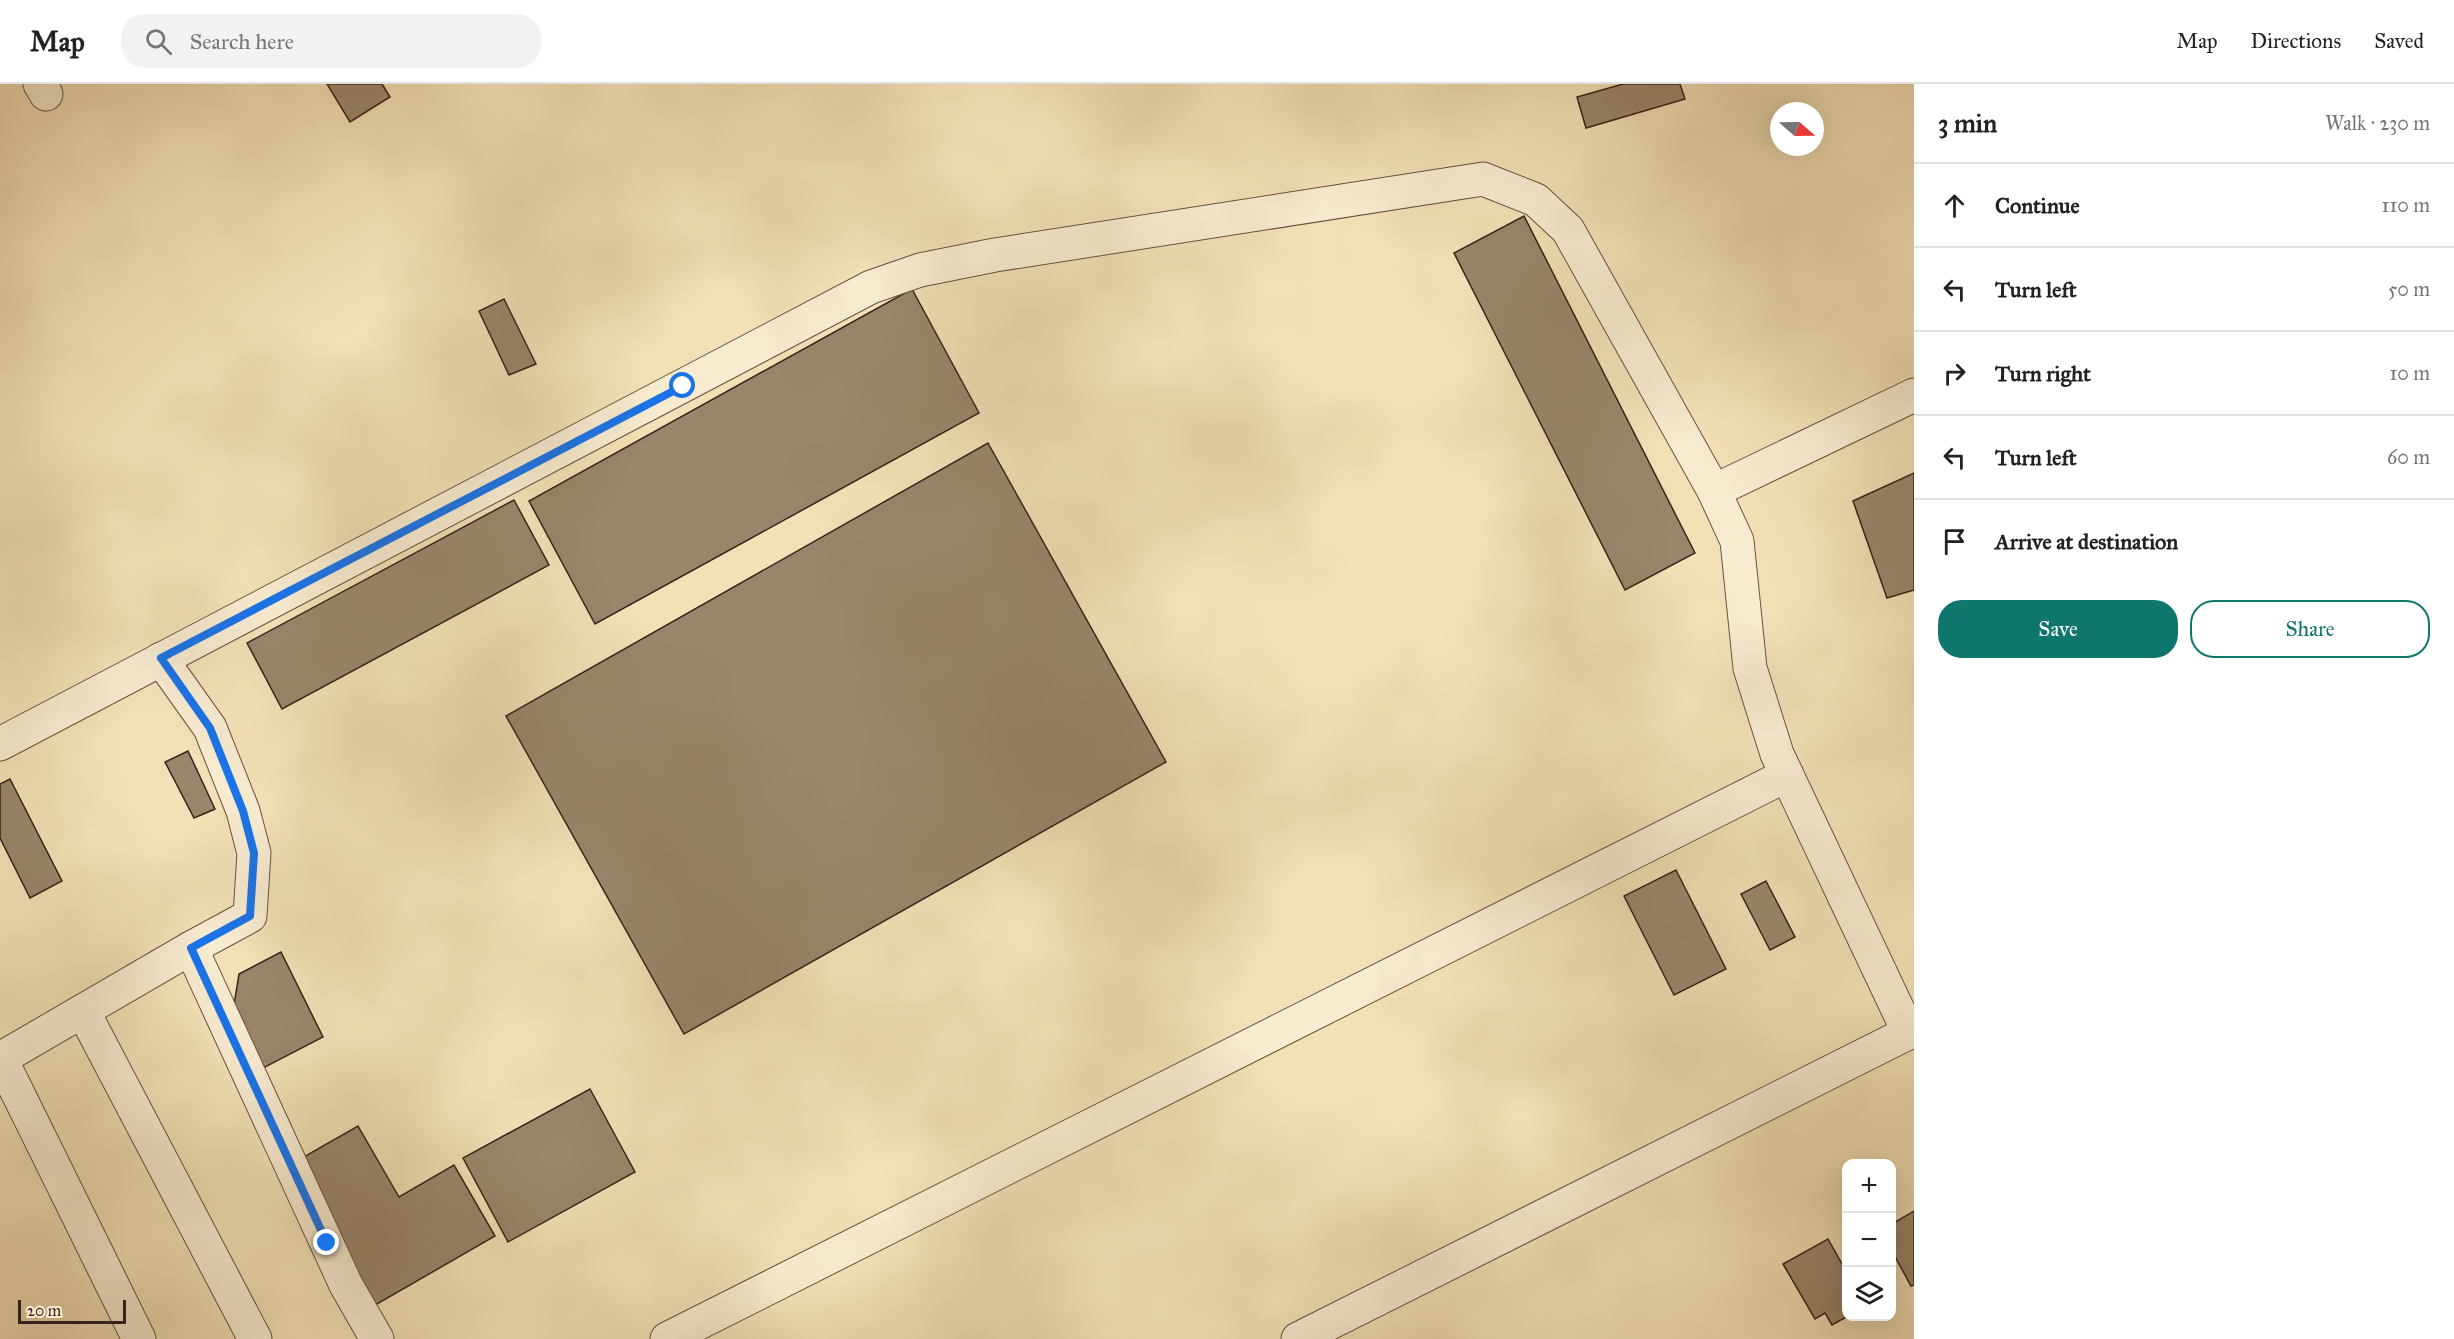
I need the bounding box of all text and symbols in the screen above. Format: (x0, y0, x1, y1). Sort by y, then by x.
search box (121, 14, 541, 68)
text: Map (30, 24, 85, 59)
icon: search (142, 25, 175, 58)
text: Search here (190, 28, 294, 55)
text: Map (2177, 28, 2218, 54)
text: Directions (2251, 28, 2341, 54)
text: Saved (2374, 28, 2424, 54)
north arrow (1770, 102, 1824, 156)
text: 3 min (1938, 107, 1997, 139)
text: Walk · 230 m (2325, 111, 2430, 135)
icon: ahead (1938, 189, 1971, 222)
text: Continue (1995, 192, 2080, 219)
text: 110 m (2382, 193, 2430, 217)
icon: left (1938, 273, 1971, 306)
text: Turn left (1995, 276, 2077, 303)
text: 50 m (2388, 277, 2430, 301)
icon: right (1938, 357, 1971, 390)
text: Turn right (1995, 360, 2091, 387)
text: 10 m (2389, 361, 2430, 385)
route start (669, 372, 695, 398)
icon: left (1938, 441, 1971, 474)
text: Turn left (1995, 444, 2077, 471)
text: 60 m (2387, 445, 2430, 469)
icon: arrive (1938, 525, 1971, 558)
text: Arrive at destination (1995, 528, 2178, 555)
button: Save (1938, 600, 2178, 658)
button: Share (2190, 600, 2430, 658)
map controls (1842, 1159, 1896, 1321)
button: + (1842, 1159, 1896, 1213)
button: − (1842, 1213, 1896, 1267)
route end (313, 1229, 339, 1255)
button: layers (1842, 1267, 1896, 1321)
scale bar (18, 1297, 126, 1324)
text: 20 m (27, 1301, 61, 1320)

